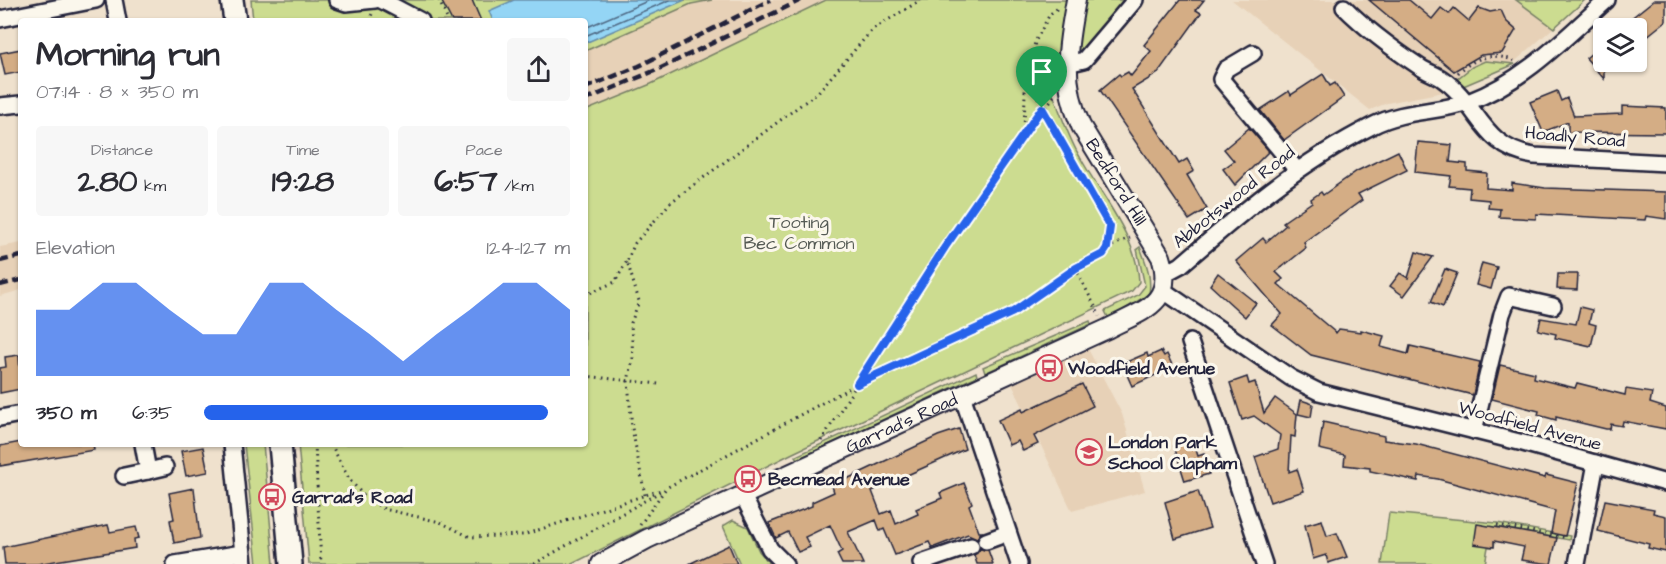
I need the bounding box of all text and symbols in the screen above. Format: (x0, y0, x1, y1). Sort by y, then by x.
map controls (1593, 18, 1647, 72)
button: layers (1593, 18, 1647, 72)
text: Morning run (36, 32, 220, 78)
button: share (507, 38, 570, 101)
pin (1016, 46, 1067, 108)
icon: arrive (1025, 55, 1058, 88)
text: 07:14 · 8 × 350 m (36, 78, 198, 106)
street label: Hoadly Road (1524, 120, 1626, 155)
street label: Bedford Hill (1079, 134, 1153, 230)
text: Distance (91, 139, 153, 161)
text: Time (286, 139, 320, 161)
text: Pace (465, 139, 503, 161)
street label: Abbotswood Road (1168, 140, 1300, 254)
text: 2.80 (78, 161, 138, 203)
text: 19:28 (272, 161, 334, 203)
text: 6:57 (434, 161, 498, 203)
text: km (138, 175, 166, 197)
text: /km (498, 175, 534, 197)
park label: Tooting Bec Common (743, 210, 855, 256)
text: Elevation (36, 234, 115, 262)
text: 124–127 m (486, 234, 570, 262)
bus stop icon: Woodfield Avenue (1034, 353, 1064, 383)
place label: Woodfield Avenue (1067, 356, 1216, 381)
street label: Garrad's Road (841, 386, 961, 459)
street label: Woodfield Avenue (1456, 395, 1605, 457)
text: 350 m (36, 399, 97, 427)
text: 6:35 (132, 399, 172, 427)
place label: London Park School Clapham (1107, 430, 1238, 476)
school or university icon: London Park School Clapham (1074, 437, 1104, 467)
bus stop icon: Becmead Avenue (733, 464, 763, 494)
place label: Becmead Avenue (768, 467, 910, 492)
bus stop icon: Garrad's Road (257, 482, 287, 512)
place label: Garrad's Road (292, 485, 413, 510)

